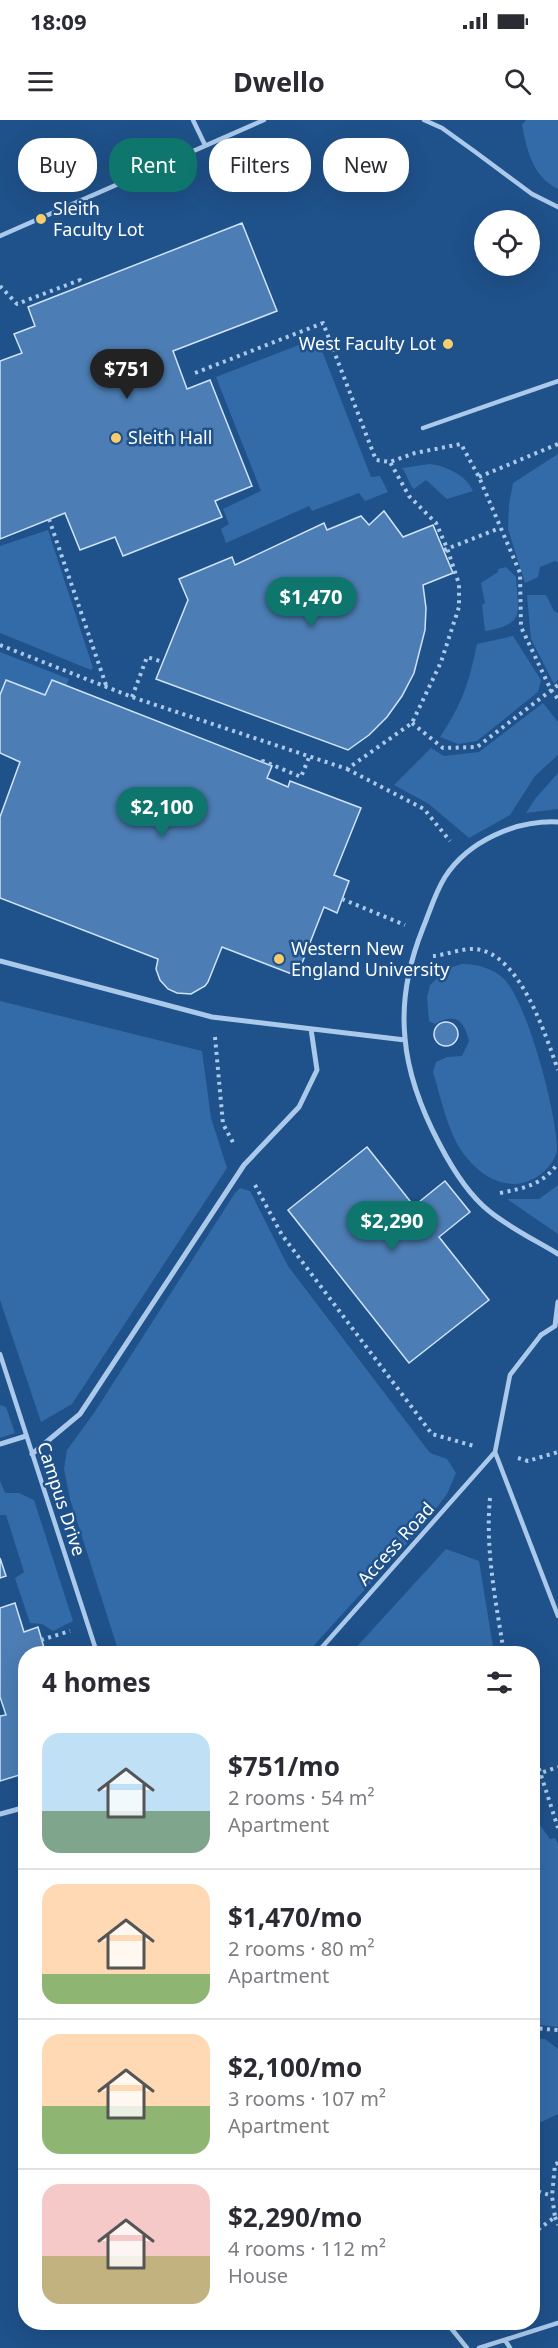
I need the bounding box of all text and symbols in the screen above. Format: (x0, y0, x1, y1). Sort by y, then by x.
text: 18:09 (30, 6, 87, 36)
text: Dwello (233, 63, 325, 100)
icon: menu (24, 65, 57, 98)
icon: search (501, 65, 534, 98)
chip: Buy (18, 138, 97, 192)
chip: Rent (109, 138, 197, 192)
chip: Filters (209, 138, 311, 192)
chip: New (323, 138, 409, 192)
place label: Sleith Faculty Lot (53, 196, 145, 241)
map controls (474, 210, 540, 276)
button: locate (474, 210, 540, 276)
marker: Sleith Faculty Lot (34, 212, 48, 226)
place label: West Faculty Lot (299, 331, 436, 355)
marker: West Faculty Lot (441, 337, 455, 351)
pin: $751 (91, 349, 163, 400)
text: $751 (104, 355, 150, 382)
place label: Sleith Hall (128, 425, 212, 449)
marker: Sleith Hall (109, 431, 123, 445)
pin: $1,470 (262, 577, 360, 628)
text: $1,470 (280, 583, 342, 610)
pin: $2,100 (113, 787, 211, 838)
text: $2,100 (131, 793, 193, 820)
place label: Western New England University (291, 936, 450, 981)
marker: Western New England University (272, 952, 286, 966)
pin: $2,290 (343, 1201, 441, 1252)
text: $2,290 (361, 1207, 423, 1234)
street label: Campus Drive (32, 1439, 92, 1559)
street label: Access Road (352, 1497, 439, 1590)
text: 4 homes (42, 1664, 151, 1700)
icon: filters (483, 1666, 516, 1699)
text: $751/mo (228, 1748, 340, 1784)
icon: home (90, 1757, 162, 1829)
text: 2 rooms · 54 m² (228, 1784, 375, 1811)
text: Apartment (228, 1811, 329, 1838)
text: $1,470/mo (228, 1899, 362, 1935)
icon: home (90, 1908, 162, 1980)
text: 2 rooms · 80 m² (228, 1935, 375, 1962)
text: Apartment (228, 1962, 329, 1989)
text: $2,100/mo (228, 2049, 362, 2085)
icon: home (90, 2058, 162, 2130)
text: 3 rooms · 107 m² (228, 2085, 386, 2112)
text: Apartment (228, 2112, 329, 2139)
text: $2,290/mo (228, 2199, 362, 2235)
icon: home (90, 2208, 162, 2280)
text: 4 rooms · 112 m² (228, 2235, 386, 2262)
text: House (228, 2262, 288, 2289)

